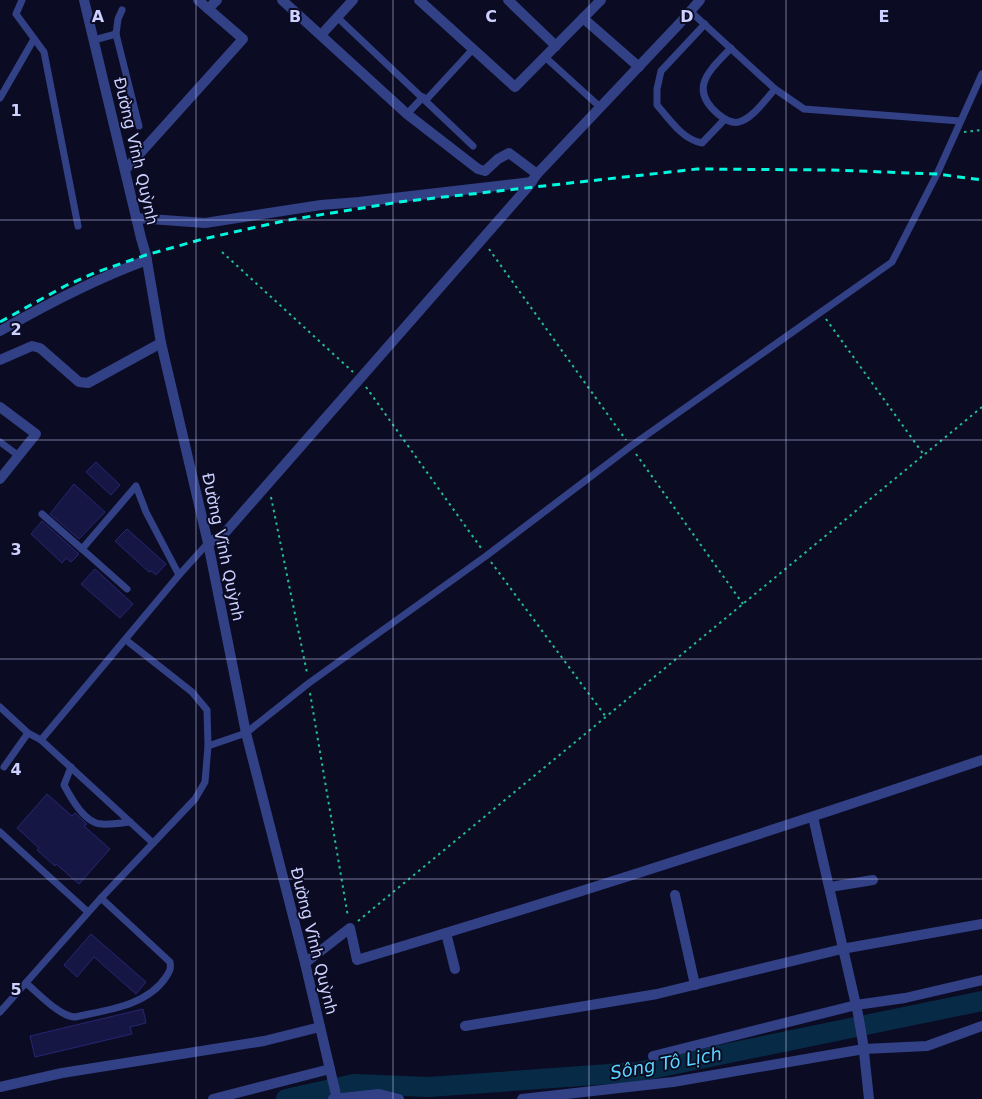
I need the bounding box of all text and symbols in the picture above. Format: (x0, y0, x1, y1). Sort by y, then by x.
text: A (92, 7, 105, 26)
text: B (289, 7, 301, 26)
text: C (485, 7, 497, 26)
text: D (680, 7, 694, 26)
text: E (879, 7, 889, 26)
street label: Đường Vĩnh Quỳnh (110, 75, 162, 227)
text: 1 (10, 101, 22, 120)
text: 2 (10, 320, 22, 339)
street label: Đường Vĩnh Quỳnh (198, 471, 248, 623)
text: 3 (10, 540, 22, 559)
text: 4 (10, 760, 22, 779)
street label: Đường Vĩnh Quỳnh (287, 865, 341, 1017)
text: 5 (10, 980, 22, 999)
water label: Sông Tô Lịch (609, 1043, 723, 1083)

